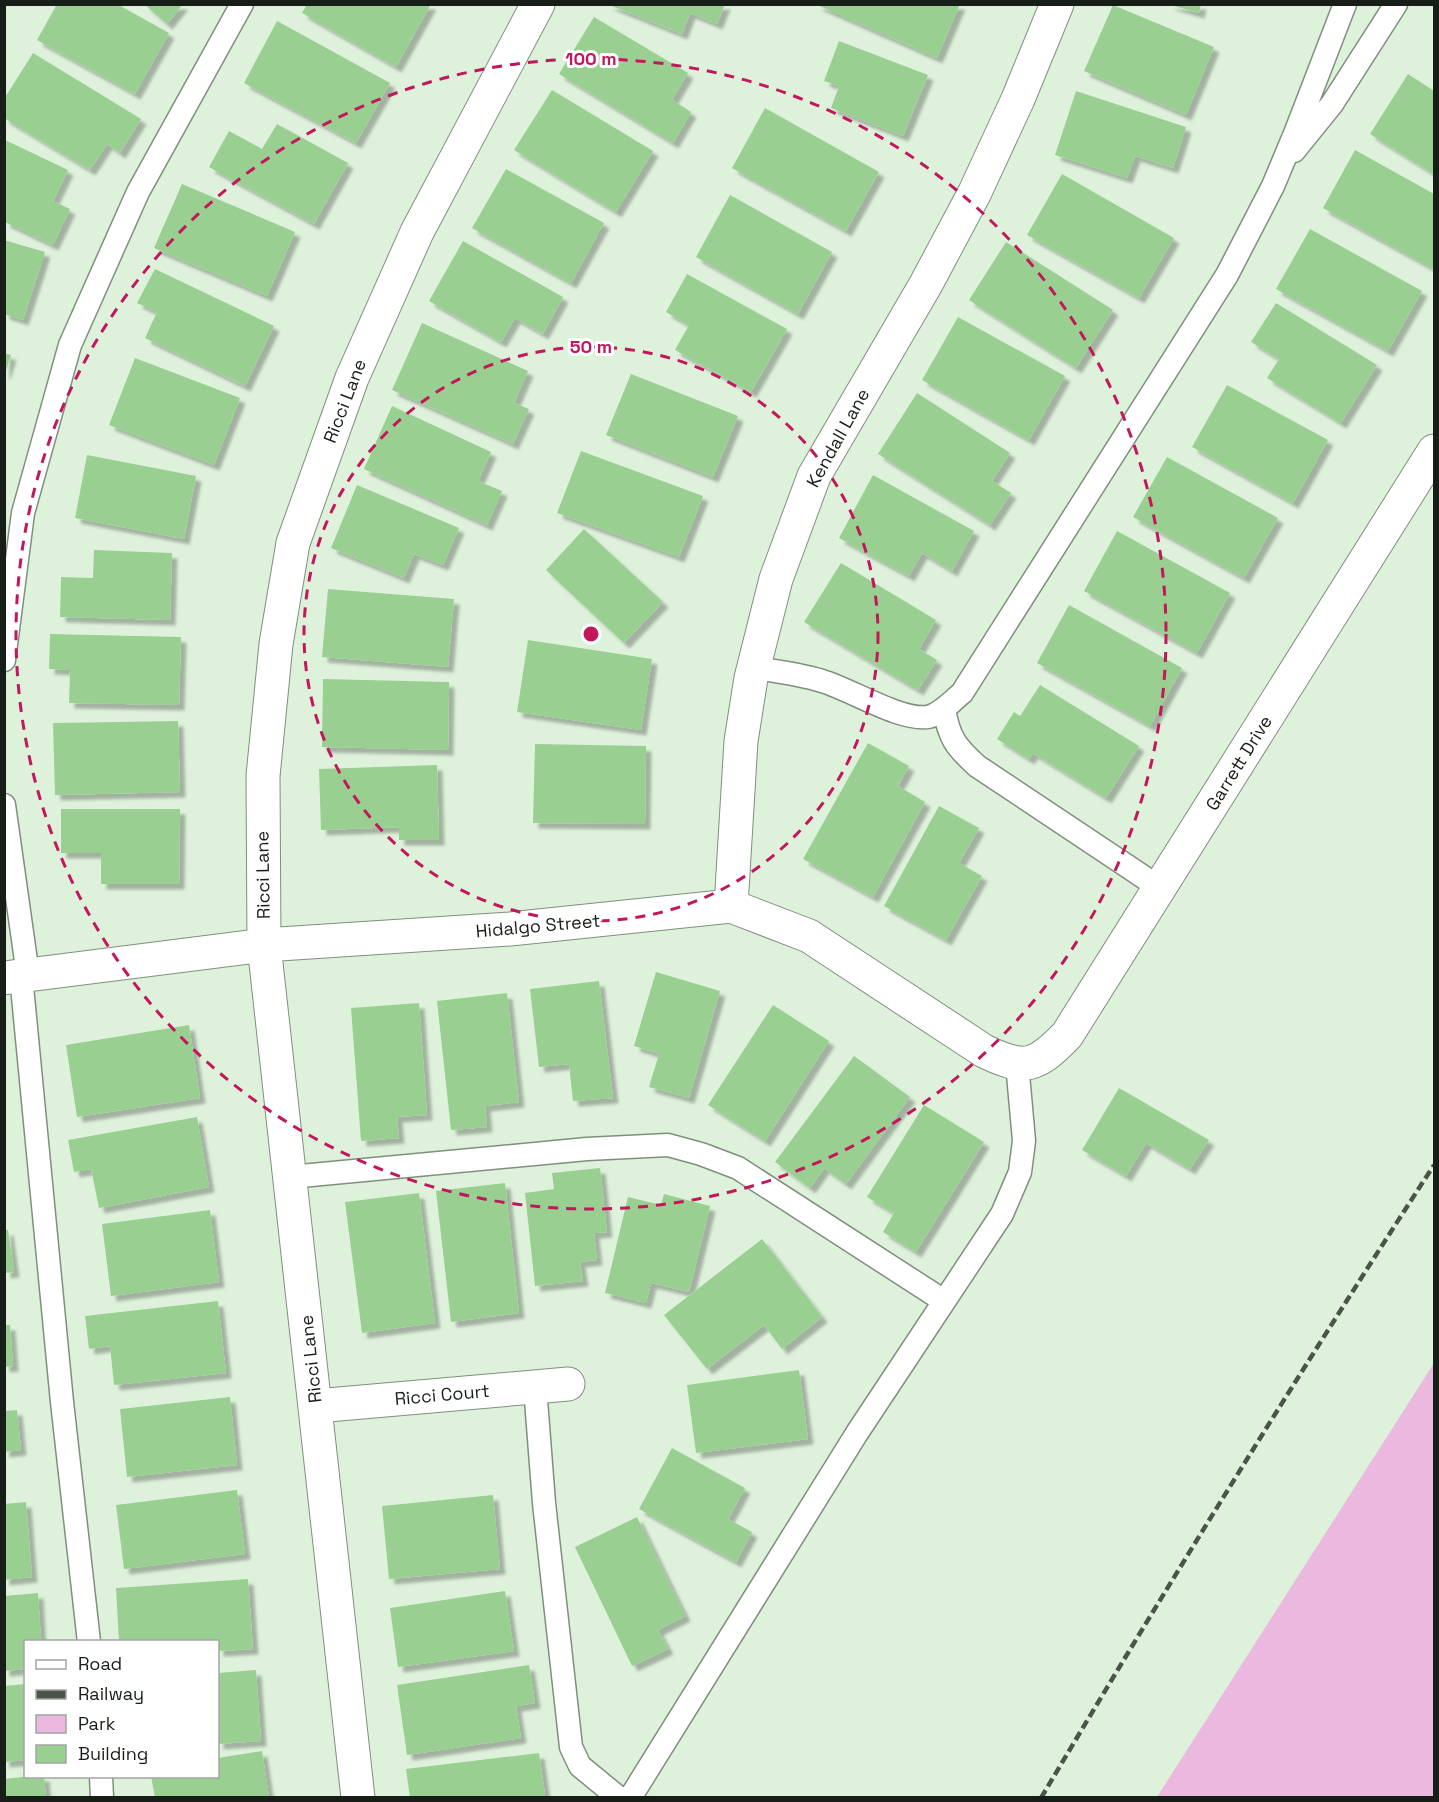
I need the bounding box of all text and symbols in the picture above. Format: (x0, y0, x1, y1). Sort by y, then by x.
text: 100 m (565, 47, 617, 70)
text: 50 m (570, 335, 612, 358)
street label: Ricci Lane (318, 356, 371, 446)
street label: Kendall Lane (801, 384, 874, 491)
centre of rings (581, 624, 601, 644)
street label: Garrett Drive (1200, 711, 1277, 815)
street label: Ricci Lane (250, 831, 275, 919)
street label: Hidalgo Street (475, 909, 601, 942)
street label: Ricci Lane (294, 1314, 327, 1404)
street label: Ricci Court (394, 1379, 490, 1410)
legend (24, 1640, 219, 1778)
text: Road (78, 1652, 122, 1675)
text: Railway (78, 1682, 144, 1705)
text: Park (78, 1712, 116, 1735)
text: Building (78, 1742, 148, 1765)

